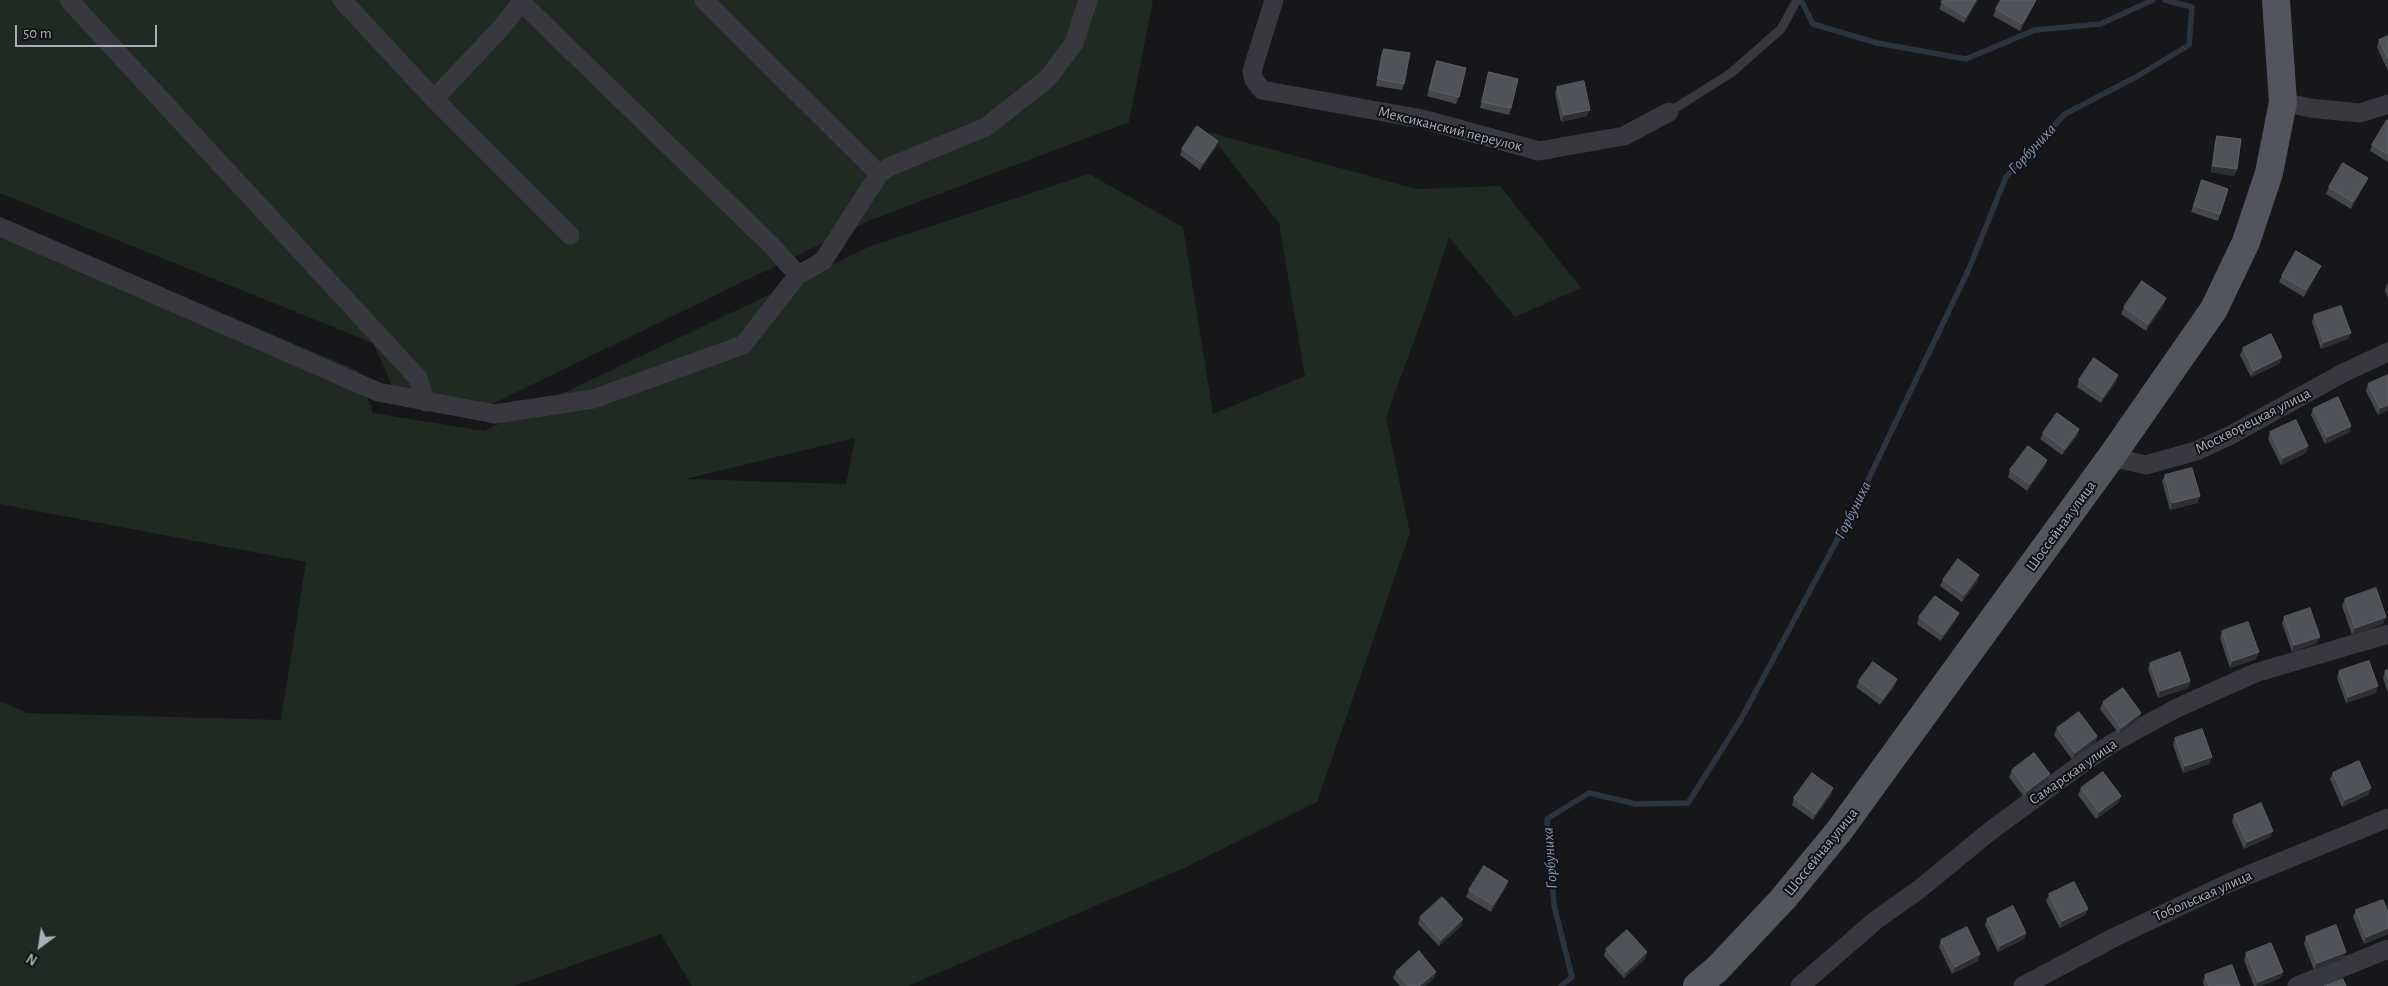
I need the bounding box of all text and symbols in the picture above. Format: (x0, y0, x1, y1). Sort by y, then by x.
scale bar (18, 15, 160, 47)
text: 50 m (23, 26, 52, 41)
street label: Мексиканский переулок (1376, 102, 1524, 156)
water label: Горбуниха (2004, 120, 2060, 178)
street label: Москворецкая улица (2192, 384, 2314, 458)
street label: Шоссейная улица (2022, 477, 2100, 575)
water label: Горбуниха (1830, 478, 1876, 542)
street label: Самарская улица (2026, 735, 2120, 809)
street label: Шоссейная улица (1780, 805, 1862, 899)
water label: Горбуниха (1538, 827, 1562, 889)
street label: Тобольская улица (2151, 866, 2255, 926)
north arrow (15, 921, 65, 971)
text: N (25, 950, 40, 967)

